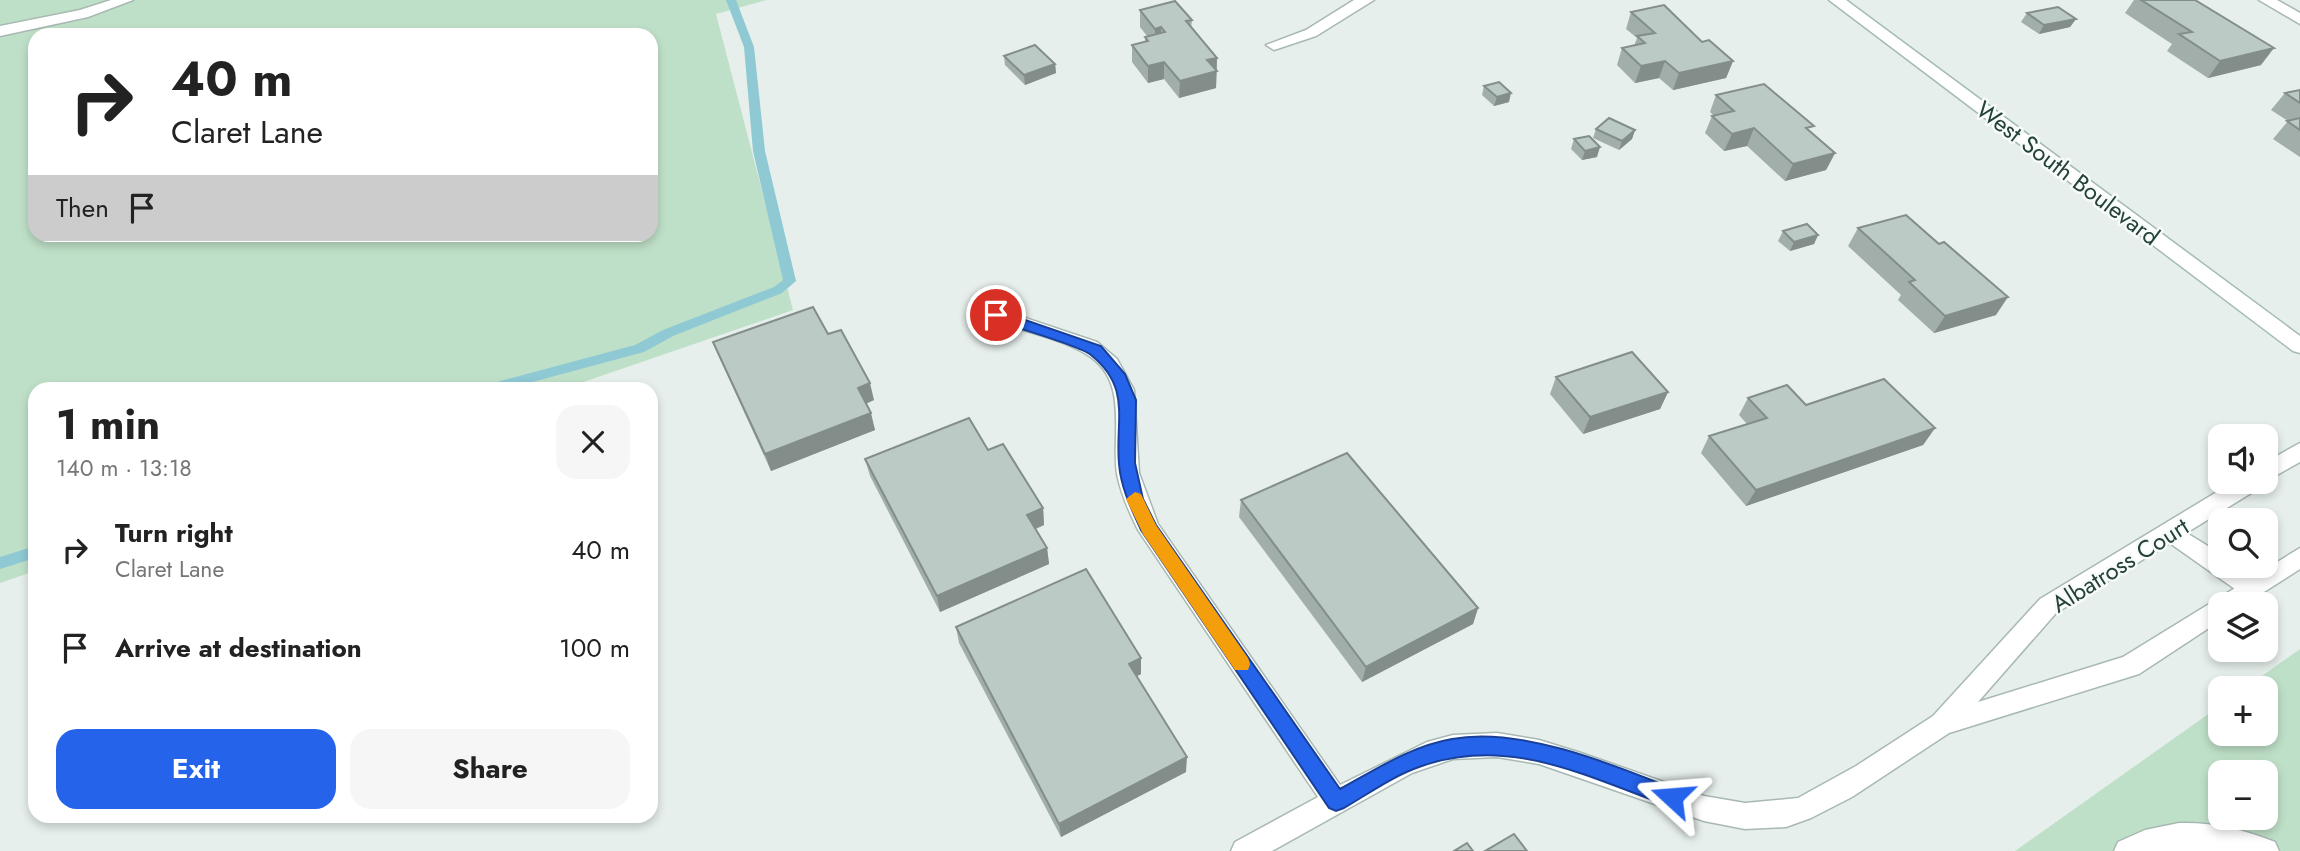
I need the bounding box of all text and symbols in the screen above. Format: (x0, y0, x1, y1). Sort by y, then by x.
text: 40 m (171, 44, 293, 114)
icon: right (56, 56, 147, 147)
street label: West South Boulevard (1969, 92, 2167, 254)
text: Claret Lane (171, 109, 323, 155)
text: Then (56, 189, 109, 227)
icon: arrive (123, 189, 161, 227)
pin (966, 285, 1026, 345)
icon: arrive (977, 296, 1015, 334)
text: 1 min (56, 394, 160, 455)
button: close (556, 405, 630, 479)
map controls (2208, 424, 2278, 830)
button: sound (2208, 424, 2278, 494)
text: 140 m · 13:18 (56, 451, 192, 485)
button: search (2208, 508, 2278, 578)
street label: Albatross Court (2045, 509, 2196, 621)
text: Turn right (115, 514, 233, 552)
icon: right (56, 531, 94, 569)
text: 40 m (571, 531, 630, 569)
text: Claret Lane (115, 552, 224, 586)
button: layers (2208, 592, 2278, 662)
icon: arrive (56, 629, 94, 667)
text: Arrive at destination (115, 629, 362, 667)
text: 100 m (559, 629, 630, 667)
button: + (2208, 676, 2278, 746)
button: Exit (56, 729, 336, 809)
button: Share (350, 729, 630, 809)
position arrow (1635, 760, 1709, 834)
button: − (2208, 760, 2278, 830)

